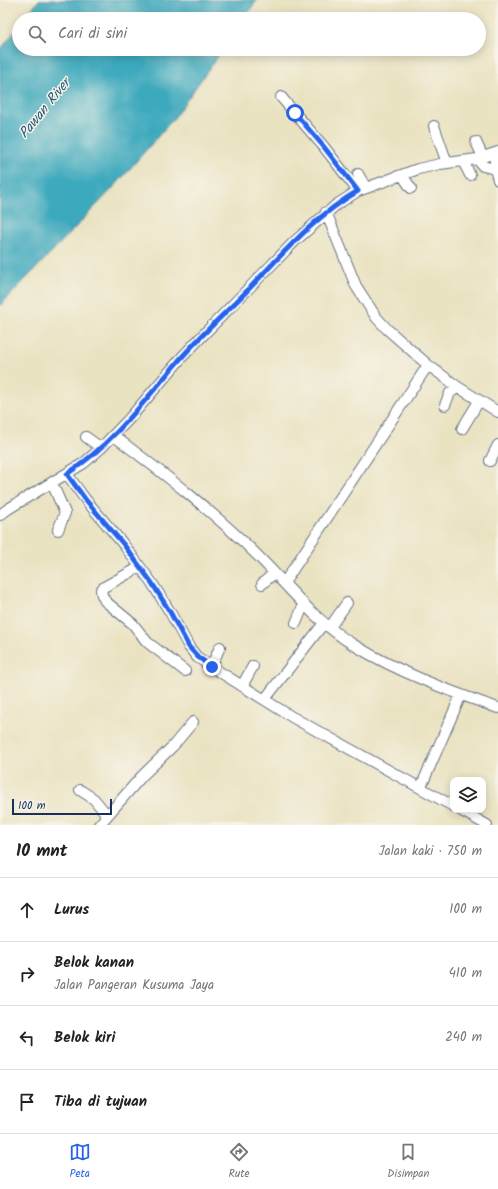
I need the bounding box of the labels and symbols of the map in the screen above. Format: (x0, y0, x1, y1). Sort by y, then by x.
water label: Pawan River (14, 71, 78, 143)
route start (286, 104, 304, 122)
route end (203, 658, 221, 676)
scale bar (12, 797, 112, 816)

